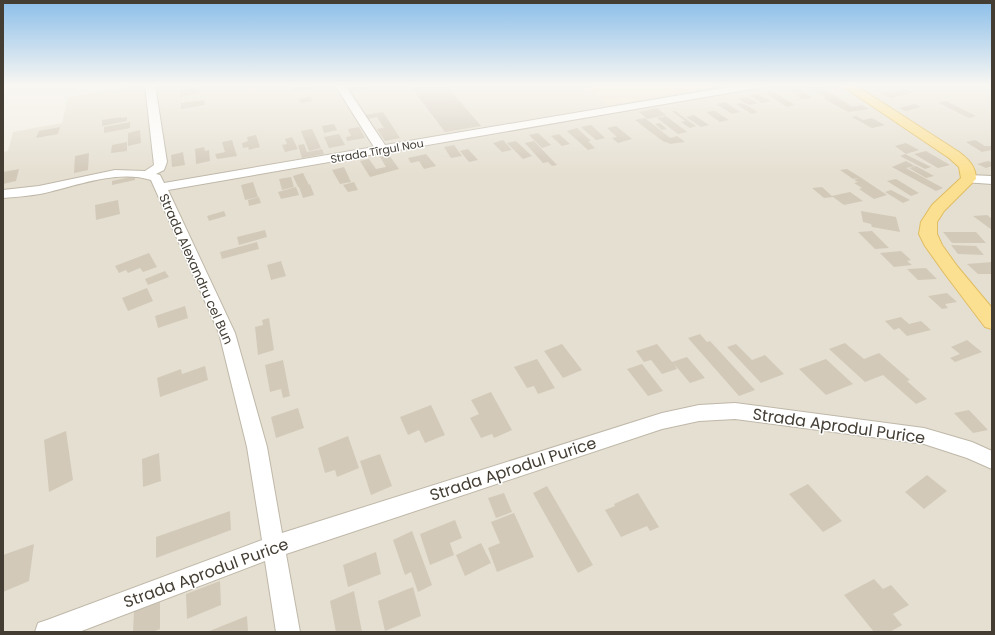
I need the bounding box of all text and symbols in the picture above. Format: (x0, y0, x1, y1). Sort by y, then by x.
street label: Strada Tîrgul Nou (329, 135, 425, 167)
street label: Strada Alexandru cel Bun (154, 191, 238, 347)
street label: Strada Aprodul Purice (751, 403, 927, 450)
street label: Strada Aprodul Purice (427, 431, 599, 507)
street label: Strada Aprodul Purice (120, 532, 292, 614)

